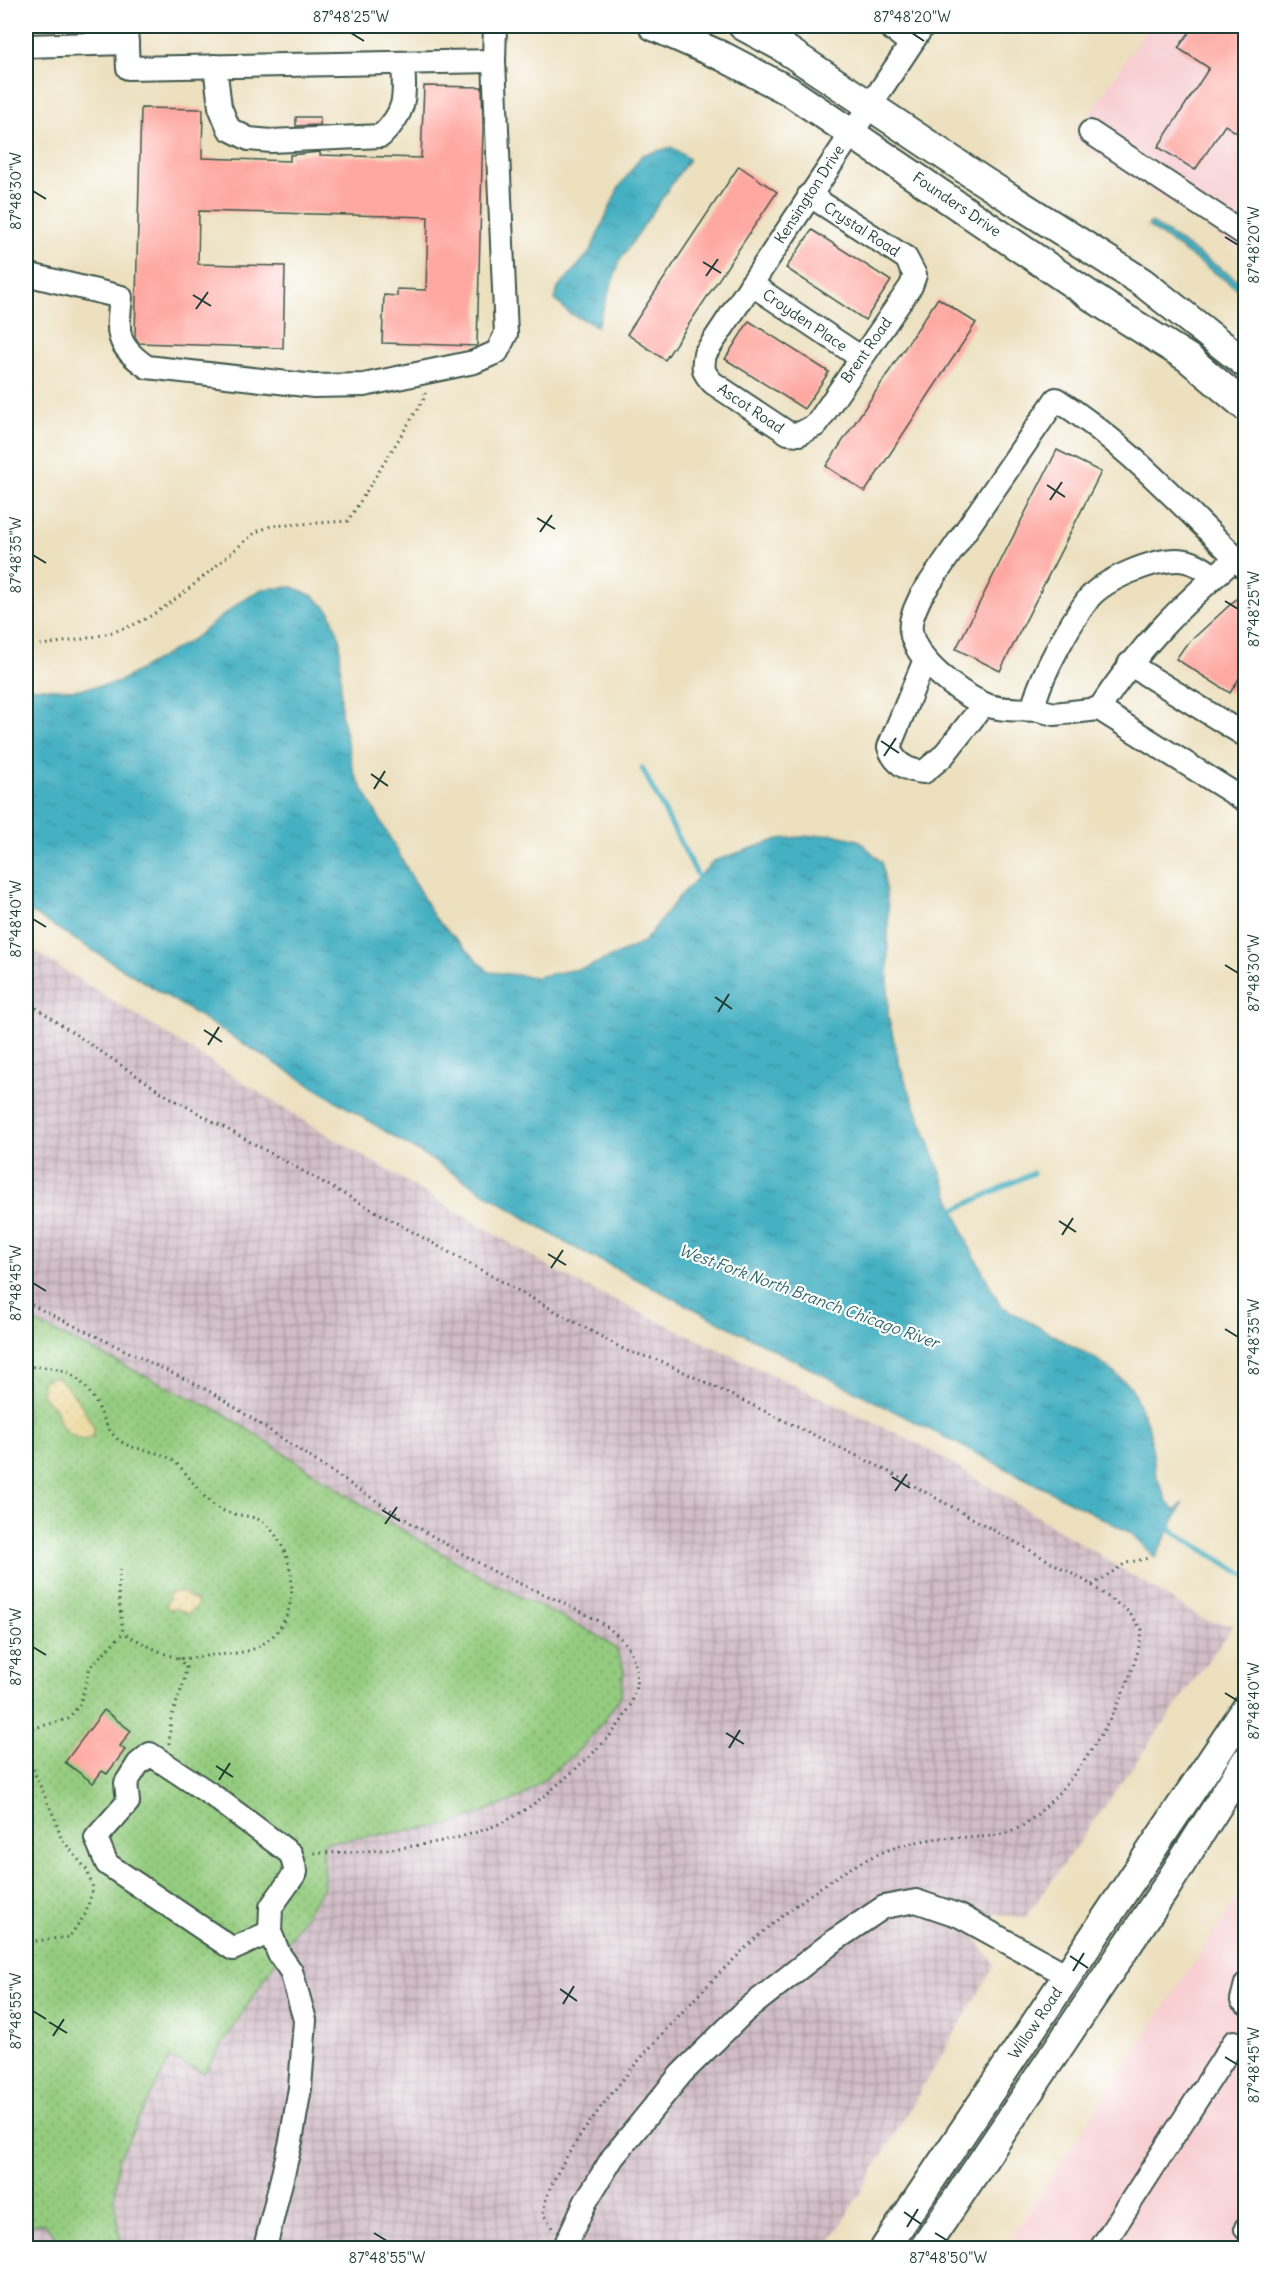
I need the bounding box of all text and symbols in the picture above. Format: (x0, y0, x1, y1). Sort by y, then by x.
text: 87°48'25"W (313, 7, 390, 26)
text: 87°48'20"W (873, 7, 951, 26)
street label: Kensington Drive (770, 141, 848, 247)
text: 87°48'30"W (6, 152, 25, 230)
street label: Founders Drive (909, 167, 1005, 241)
street label: Crystal Road (820, 197, 904, 261)
text: 87°48'20"W (1244, 206, 1263, 284)
street label: Croyden Place (759, 285, 851, 355)
street label: Brent Road (836, 313, 896, 387)
street label: Ascot Road (714, 379, 788, 437)
text: 87°48'35"W (6, 516, 25, 593)
text: 87°48'25"W (1244, 570, 1263, 647)
text: 87°48'40"W (6, 880, 25, 958)
text: 87°48'30"W (1244, 934, 1263, 1012)
water label: West Fork North Branch Chicago River (676, 1240, 944, 1353)
text: 87°48'45"W (6, 1244, 25, 1321)
text: 87°48'35"W (1244, 1298, 1263, 1375)
text: 87°48'50"W (6, 1608, 25, 1686)
text: 87°48'40"W (1244, 1662, 1263, 1740)
text: 87°48'55"W (6, 1972, 25, 2049)
street label: Willow Road (1004, 1983, 1066, 2063)
text: 87°48'45"W (1244, 2026, 1263, 2103)
text: 87°48'55"W (349, 2248, 426, 2267)
text: 87°48'50"W (909, 2248, 987, 2267)

